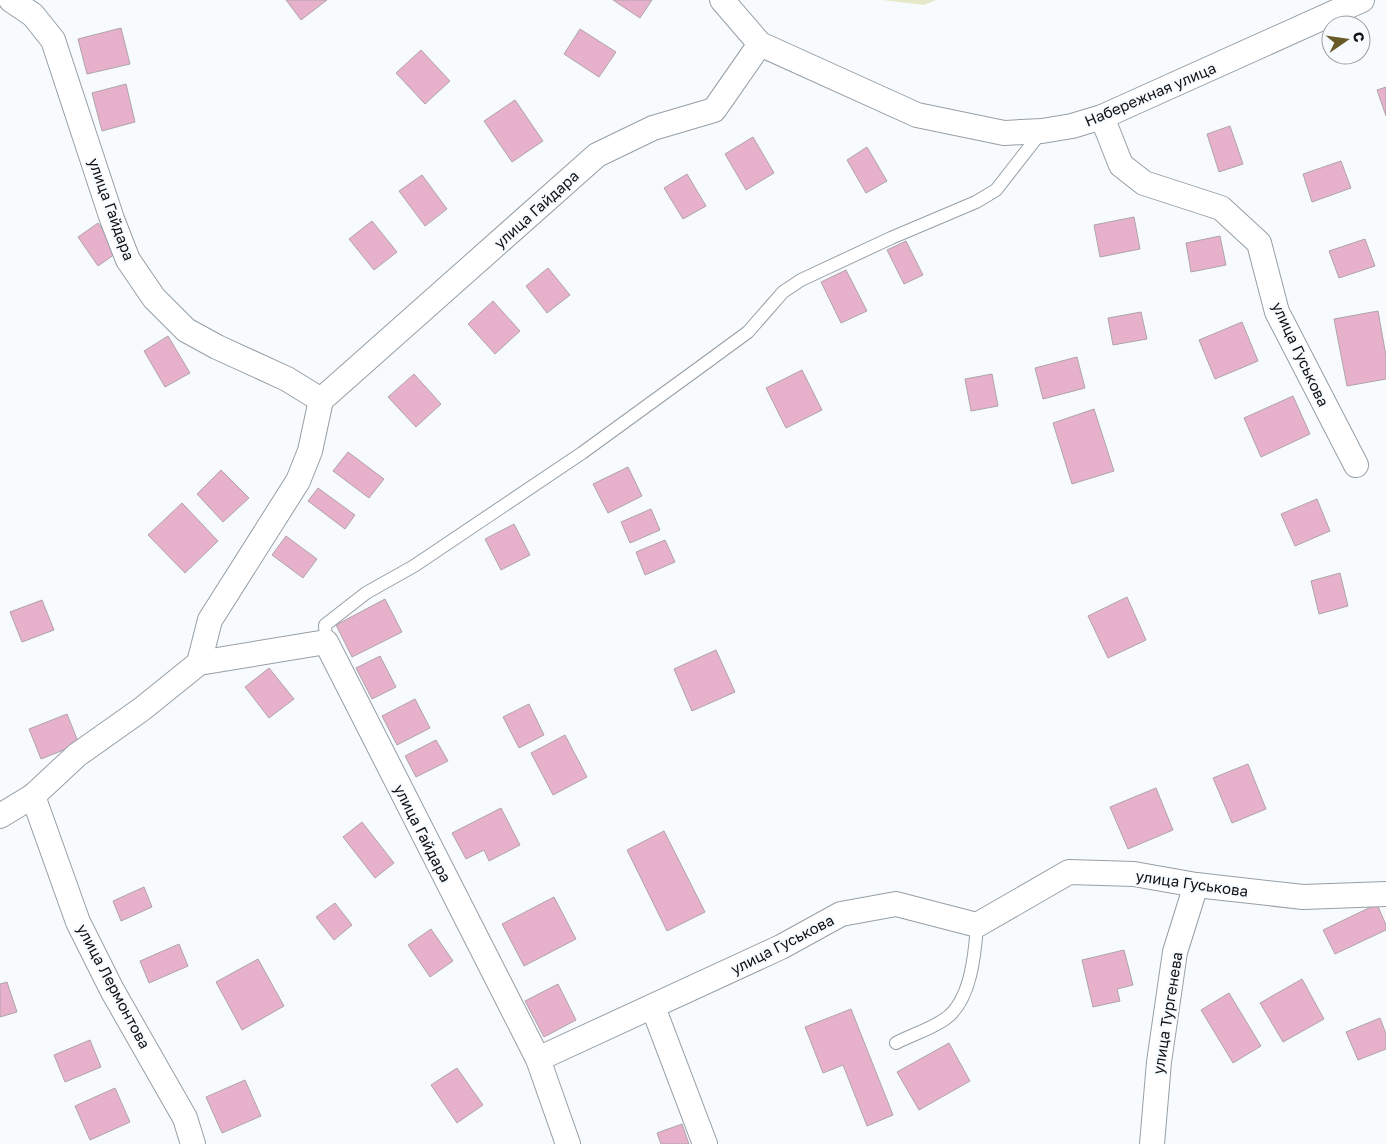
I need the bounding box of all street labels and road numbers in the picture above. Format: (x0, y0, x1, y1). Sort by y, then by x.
street label: Набережная улица (1082, 58, 1218, 130)
street label: улица Гайдара (85, 155, 139, 263)
street label: улица Гайдара (490, 166, 582, 252)
street label: улица Гуськова (1269, 299, 1333, 409)
street label: улица Гайдара (391, 781, 455, 885)
street label: улица Гуськова (1135, 866, 1249, 900)
street label: улица Гуськова (727, 910, 837, 978)
street label: улица Лермонтова (74, 921, 154, 1051)
street label: улица Тургенева (1148, 951, 1186, 1075)

